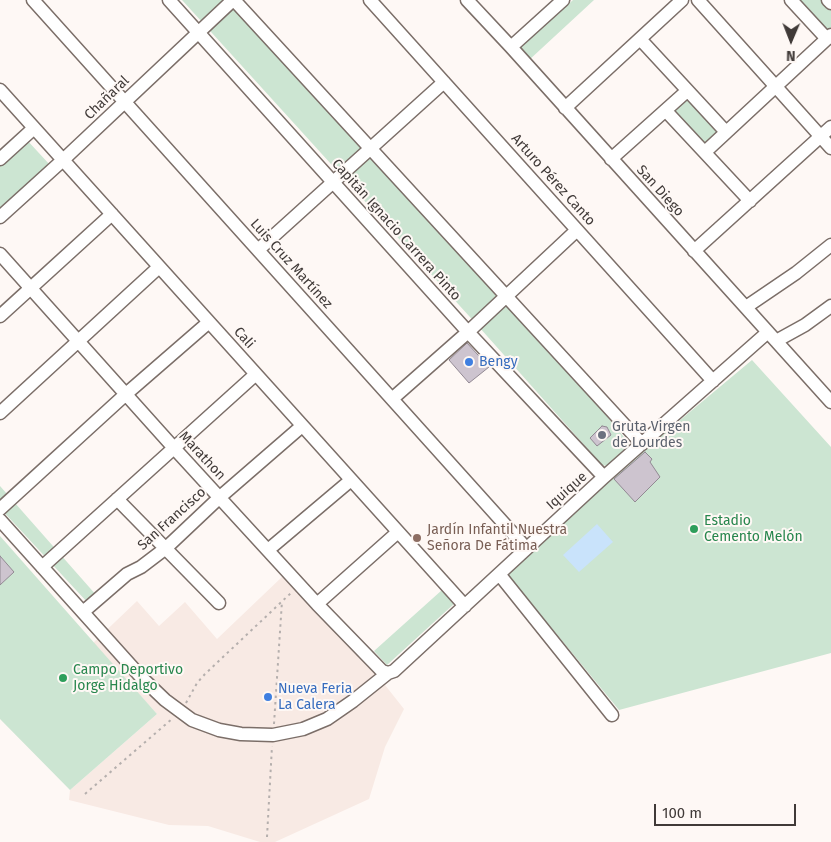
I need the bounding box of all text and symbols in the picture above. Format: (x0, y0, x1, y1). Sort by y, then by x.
north arrow (766, 15, 816, 65)
text: N (786, 47, 796, 64)
street label: Chañaral (81, 73, 133, 123)
street label: Arturo Pérez Canto (507, 131, 599, 229)
street label: Capitán Ignacio Carrera Pinto (328, 156, 464, 304)
street label: San Diego (633, 162, 687, 220)
street label: Luis Cruz Martínez (246, 216, 336, 312)
street label: Cali (230, 324, 258, 352)
place label: Bengy (479, 354, 518, 370)
marker: Bengy (463, 356, 475, 368)
place label: Gruta Virgen de Lourdes (612, 419, 690, 452)
street label: Marathon (175, 428, 229, 484)
marker: Gruta Virgen de Lourdes (596, 429, 608, 441)
street label: Iquique (543, 468, 591, 514)
street label: San Francisco (134, 484, 210, 554)
place label: Estadio Cemento Melón (704, 513, 803, 546)
place label: Jardín Infantil Nuestra Señora De Fátima (427, 522, 567, 554)
marker: Estadio Cemento Melón (688, 523, 700, 535)
marker: Jardín Infantil Nuestra Señora De Fátima (411, 532, 423, 544)
place label: Campo Deportivo Jorge Hidalgo (73, 662, 183, 694)
marker: Campo Deportivo Jorge Hidalgo (57, 672, 69, 684)
place label: Nueva Feria La Calera (278, 681, 352, 714)
marker: Nueva Feria La Calera (262, 691, 274, 703)
scale bar (656, 794, 798, 826)
text: 100 m (662, 804, 702, 822)

